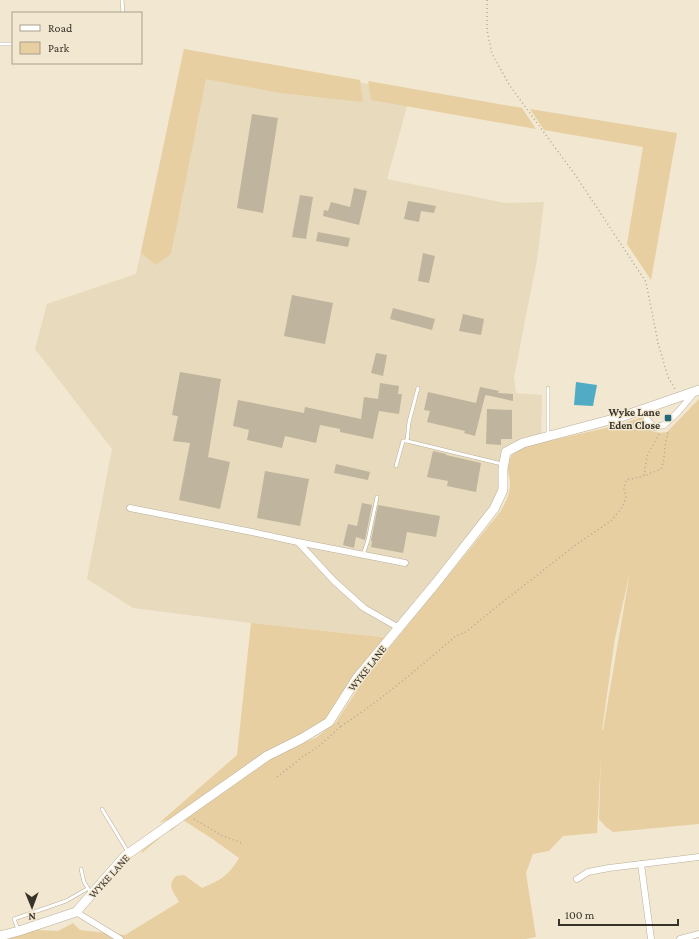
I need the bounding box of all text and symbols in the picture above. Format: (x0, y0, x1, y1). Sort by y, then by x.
legend (12, 12, 142, 64)
text: Road (48, 21, 73, 35)
text: Park (48, 41, 70, 55)
place label: Wyke Lane Eden Close (608, 406, 660, 431)
marker: Wyke Lane Eden Close (663, 413, 673, 423)
street label: WYKE LANE (345, 643, 389, 693)
street label: WYKE LANE (86, 852, 132, 900)
north arrow (12, 887, 52, 927)
scale bar (559, 901, 678, 927)
text: 100 m (565, 908, 595, 922)
text: N (28, 911, 36, 923)

